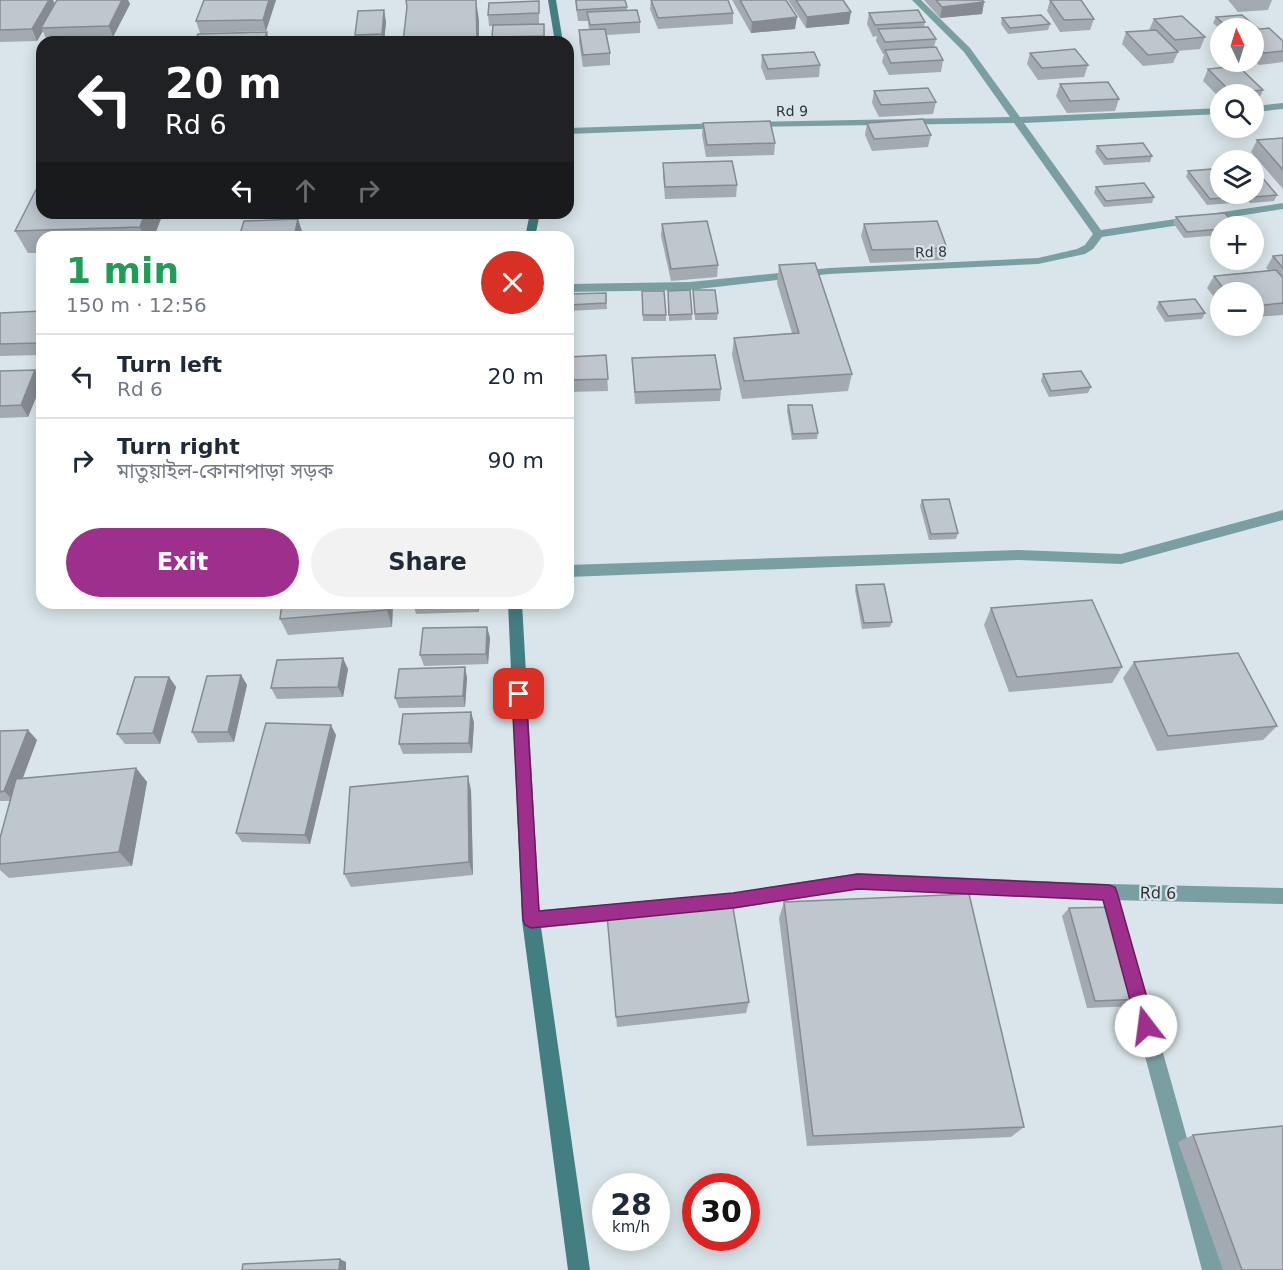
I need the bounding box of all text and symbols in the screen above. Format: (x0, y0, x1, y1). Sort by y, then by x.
north arrow (1210, 18, 1264, 72)
map controls (1210, 18, 1264, 336)
text: 20 m (165, 59, 282, 108)
icon: left (66, 60, 144, 138)
button: search (1210, 84, 1264, 138)
street label: Rd 9 (776, 103, 808, 119)
text: Rd 6 (165, 109, 227, 140)
button: layers (1210, 150, 1264, 204)
icon: left (226, 174, 259, 207)
icon: ahead (289, 174, 322, 207)
icon: right (352, 174, 385, 207)
button: + (1210, 216, 1264, 270)
street label: Rd 8 (915, 243, 947, 261)
text: 1 min (66, 250, 179, 291)
button: close (481, 251, 544, 314)
button: − (1210, 282, 1264, 336)
text: 150 m · 12:56 (66, 293, 207, 317)
text: Turn left (117, 352, 222, 377)
icon: left (66, 360, 99, 393)
text: 20 m (488, 364, 544, 389)
text: Rd 6 (117, 377, 163, 401)
text: Turn right (117, 434, 240, 459)
icon: right (66, 444, 99, 477)
text: 90 m (488, 448, 544, 473)
text: মাতুয়াইল-কোনাপাড়া সড়ক (117, 459, 334, 483)
button: Exit (66, 528, 299, 597)
button: Share (311, 528, 544, 597)
pin (493, 668, 544, 719)
icon: arrive (502, 677, 535, 710)
street label: Rd 6 (1140, 883, 1176, 903)
position arrow (1114, 994, 1178, 1058)
speed limit sign: 30 (682, 1173, 760, 1251)
text: 28 (610, 1187, 652, 1222)
text: km/h (612, 1218, 650, 1236)

